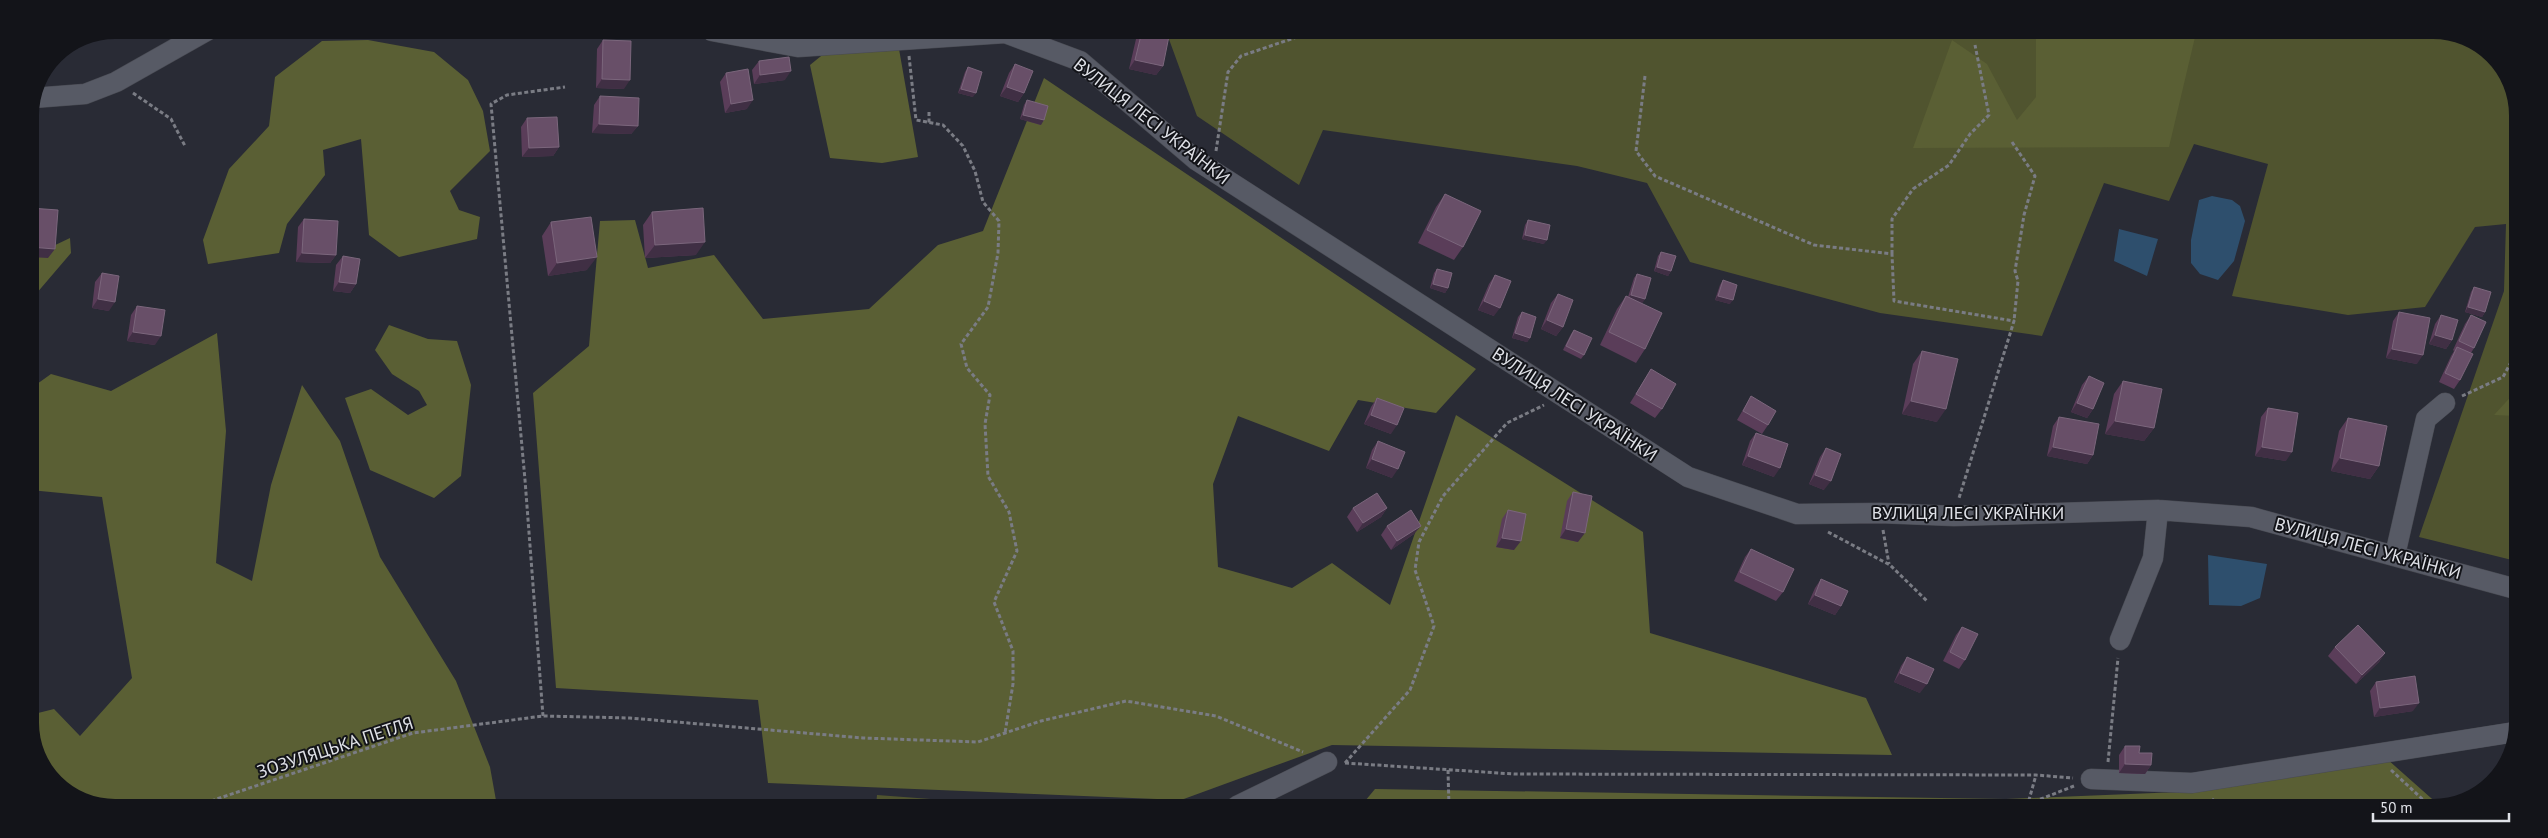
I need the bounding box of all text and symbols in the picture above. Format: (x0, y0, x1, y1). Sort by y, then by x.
street label: ВУЛИЦЯ ЛЕСІ УКРАЇНКИ (1069, 53, 1235, 189)
street label: ВУЛИЦЯ ЛЕСІ УКРАЇНКИ (1488, 342, 1662, 466)
street label: ВУЛИЦЯ ЛЕСІ УКРАЇНКИ (1872, 501, 2064, 524)
street label: ВУЛИЦЯ ЛЕСІ УКРАЇНКИ (2272, 512, 2464, 584)
street label: ЗОЗУЛЯЦЬКА ПЕТЛЯ (254, 711, 416, 783)
scale bar (2373, 790, 2509, 822)
text: 50 m (2380, 798, 2413, 817)

